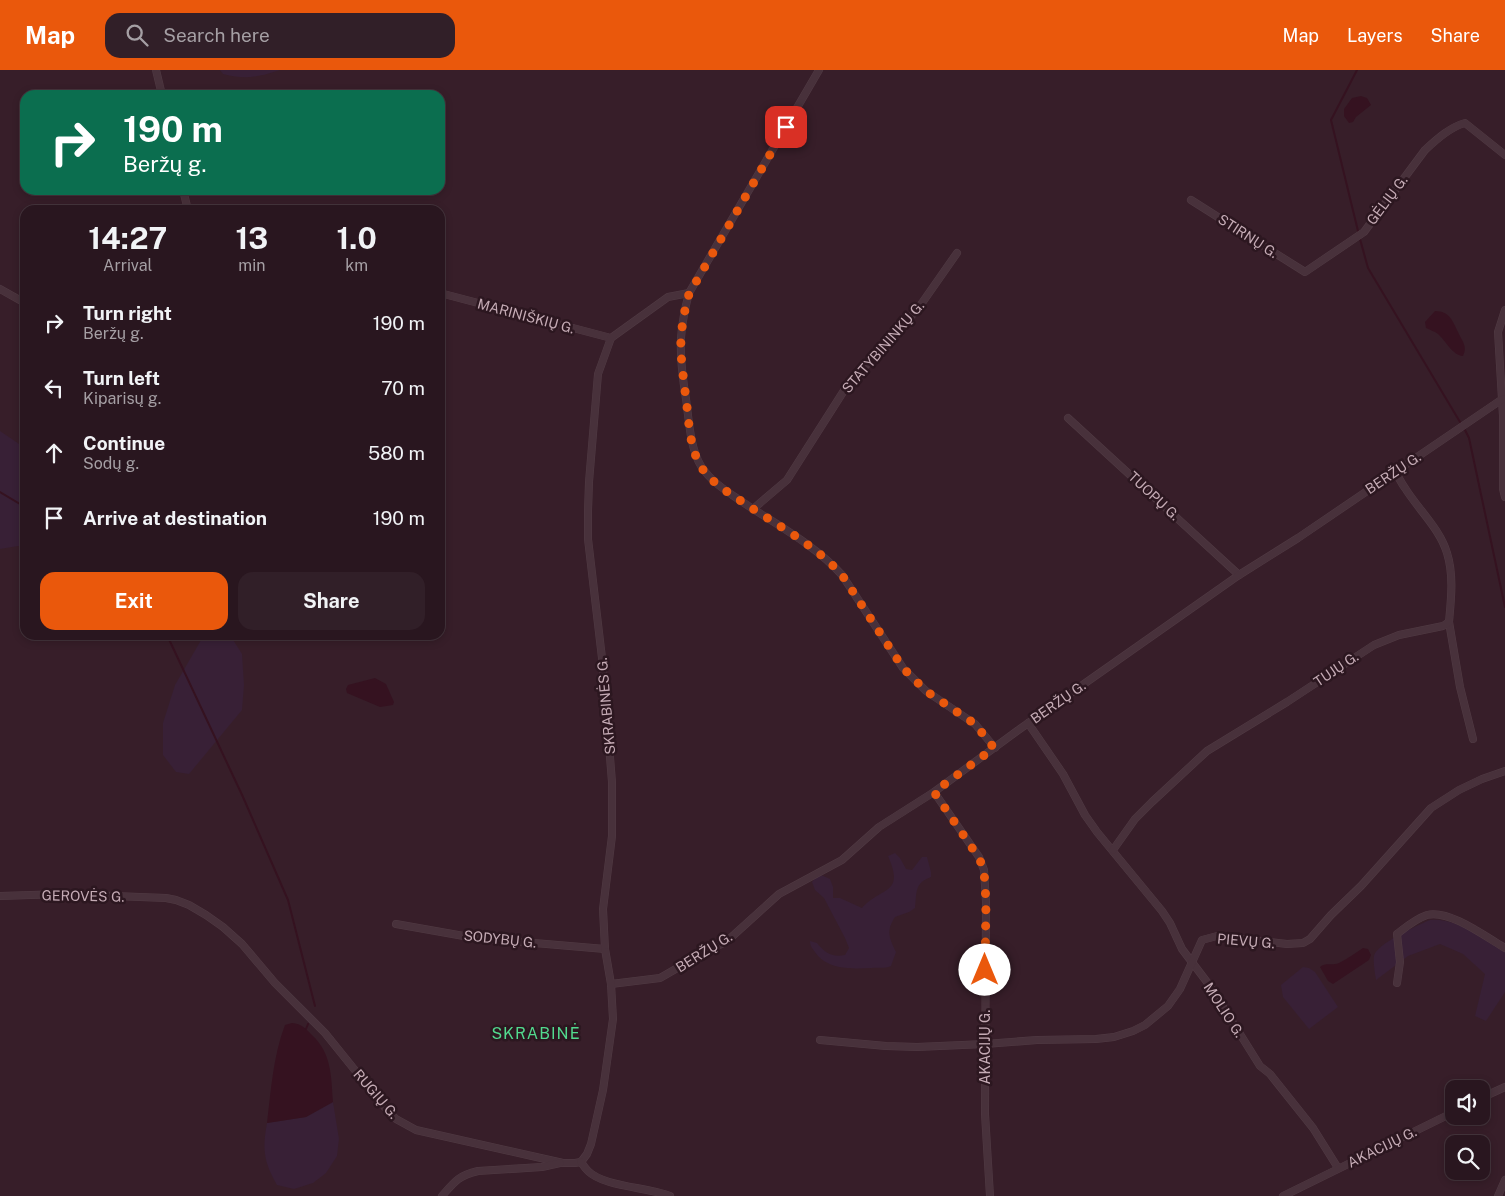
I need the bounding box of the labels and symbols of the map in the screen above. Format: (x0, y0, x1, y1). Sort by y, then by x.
pin (765, 106, 807, 148)
street label: GĖLIŲ G. (1362, 171, 1411, 228)
street label: STIRNŲ G. (1215, 211, 1281, 261)
street label: MARINIŠKIŲ G. (476, 294, 576, 337)
street label: STATYBININKŲ G. (839, 298, 927, 396)
street label: BERŽŲ G. (1362, 448, 1424, 497)
street label: TUOPŲ G. (1125, 468, 1183, 524)
street label: TUJŲ G. (1311, 648, 1361, 690)
street label: SKRABINĖS G. (592, 657, 618, 755)
street label: BERŽŲ G. (1027, 676, 1088, 727)
street label: GEROVĖS G. (41, 885, 125, 905)
street label: SODYBŲ G. (463, 927, 537, 951)
street label: BERŽŲ G. (672, 928, 735, 976)
street label: PIEVŲ G. (1217, 931, 1275, 951)
position arrow (958, 943, 1010, 995)
street label: MOLIO G. (1200, 980, 1248, 1040)
street label: AKACIJŲ G. (977, 1010, 993, 1084)
district label: SKRABINĖ (491, 1023, 581, 1043)
street label: RUGIŲ G. (350, 1066, 402, 1122)
street label: AKACIJŲ G. (1345, 1123, 1419, 1171)

